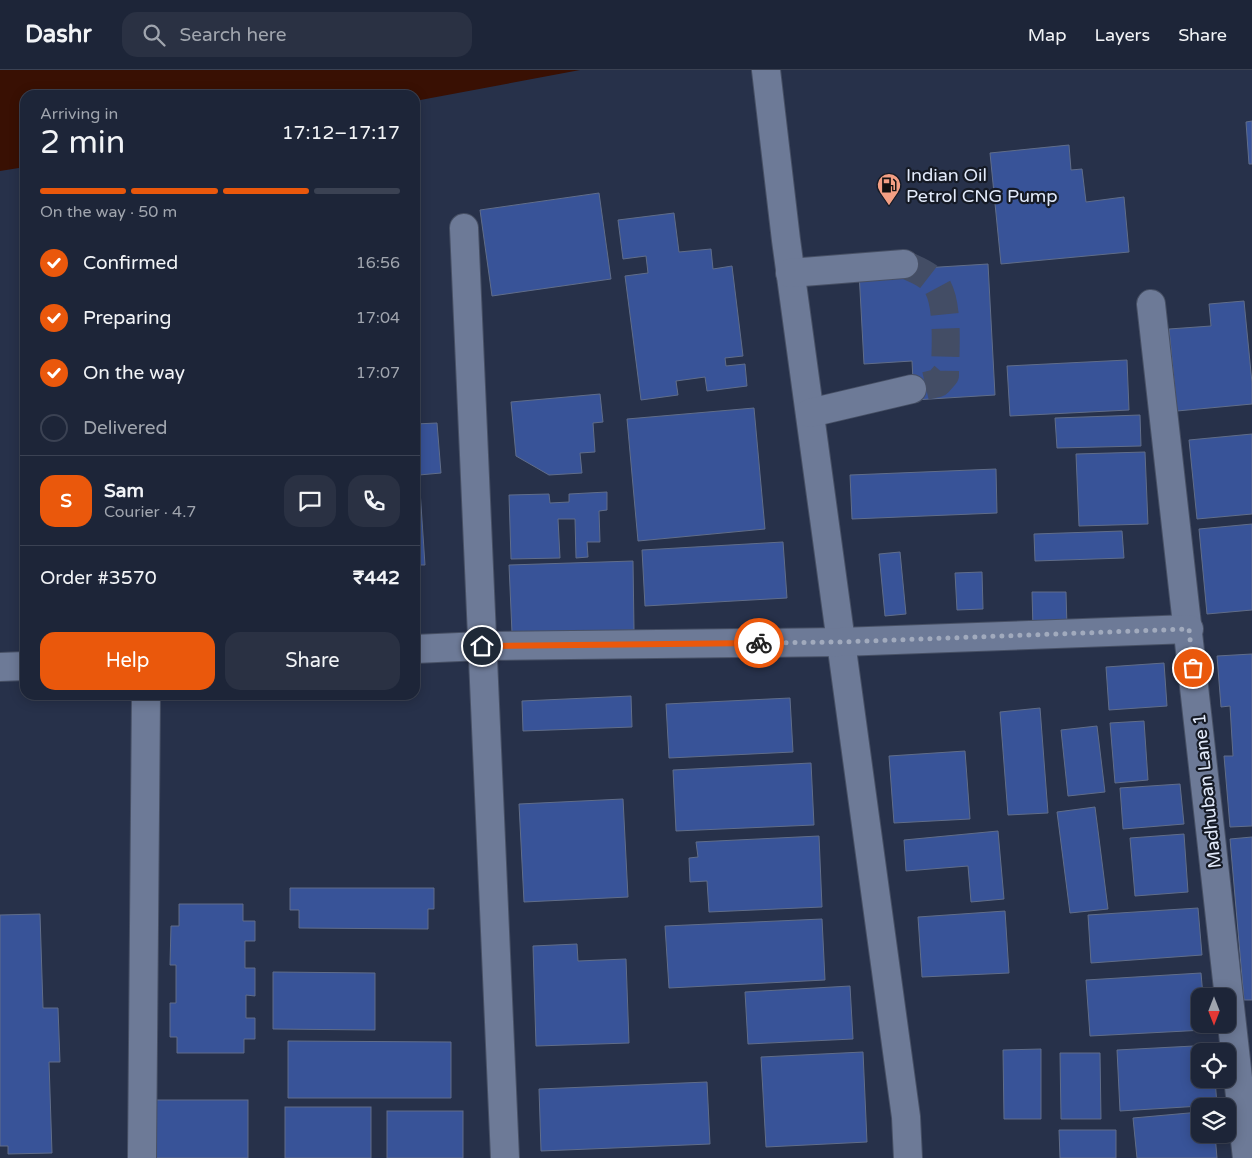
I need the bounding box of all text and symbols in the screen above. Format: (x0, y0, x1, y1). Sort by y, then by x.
search box (122, 12, 472, 57)
text: Dashr (25, 20, 92, 49)
icon: search (140, 21, 168, 49)
text: Search here (180, 24, 286, 46)
text: Map (1028, 24, 1067, 46)
text: Layers (1095, 24, 1150, 46)
text: Share (1178, 24, 1227, 46)
text: Arriving in (40, 104, 118, 124)
text: 17:12–17:17 (282, 122, 400, 144)
text: 2 min (40, 124, 125, 162)
place label: Indian Oil Petrol CNG Pump (906, 164, 1058, 207)
fuel station icon: Indian Oil Petrol CNG Pump (876, 172, 902, 206)
text: On the way · 50 m (40, 202, 177, 222)
icon: check (40, 249, 68, 277)
text: Confirmed (83, 252, 178, 274)
text: 16:56 (356, 253, 400, 273)
icon: check (40, 304, 68, 332)
text: Preparing (83, 307, 172, 329)
text: 17:04 (356, 308, 400, 328)
icon: check (40, 359, 68, 387)
text: On the way (83, 362, 185, 384)
text: 17:07 (356, 363, 400, 383)
text: Delivered (83, 417, 168, 439)
button: chat (284, 475, 336, 527)
button: phone (348, 475, 400, 527)
text: Sam (104, 480, 144, 502)
text: S (60, 490, 72, 512)
text: Courier · 4.7 (104, 502, 196, 522)
text: Order #3570 (40, 567, 157, 589)
text: ₹442 (353, 567, 400, 589)
courier (734, 618, 784, 668)
pin (461, 625, 503, 667)
icon: bike (745, 629, 773, 657)
button: Help (40, 632, 215, 690)
button: Share (225, 632, 400, 690)
icon: home (468, 632, 496, 660)
pin (1172, 647, 1214, 689)
icon: bag (1179, 654, 1207, 682)
street label: Madhuban Lane 1 (1188, 713, 1226, 869)
north arrow (1191, 988, 1236, 1032)
map controls (1191, 988, 1236, 1143)
button: locate (1191, 1043, 1236, 1088)
button: layers (1191, 1098, 1236, 1143)

